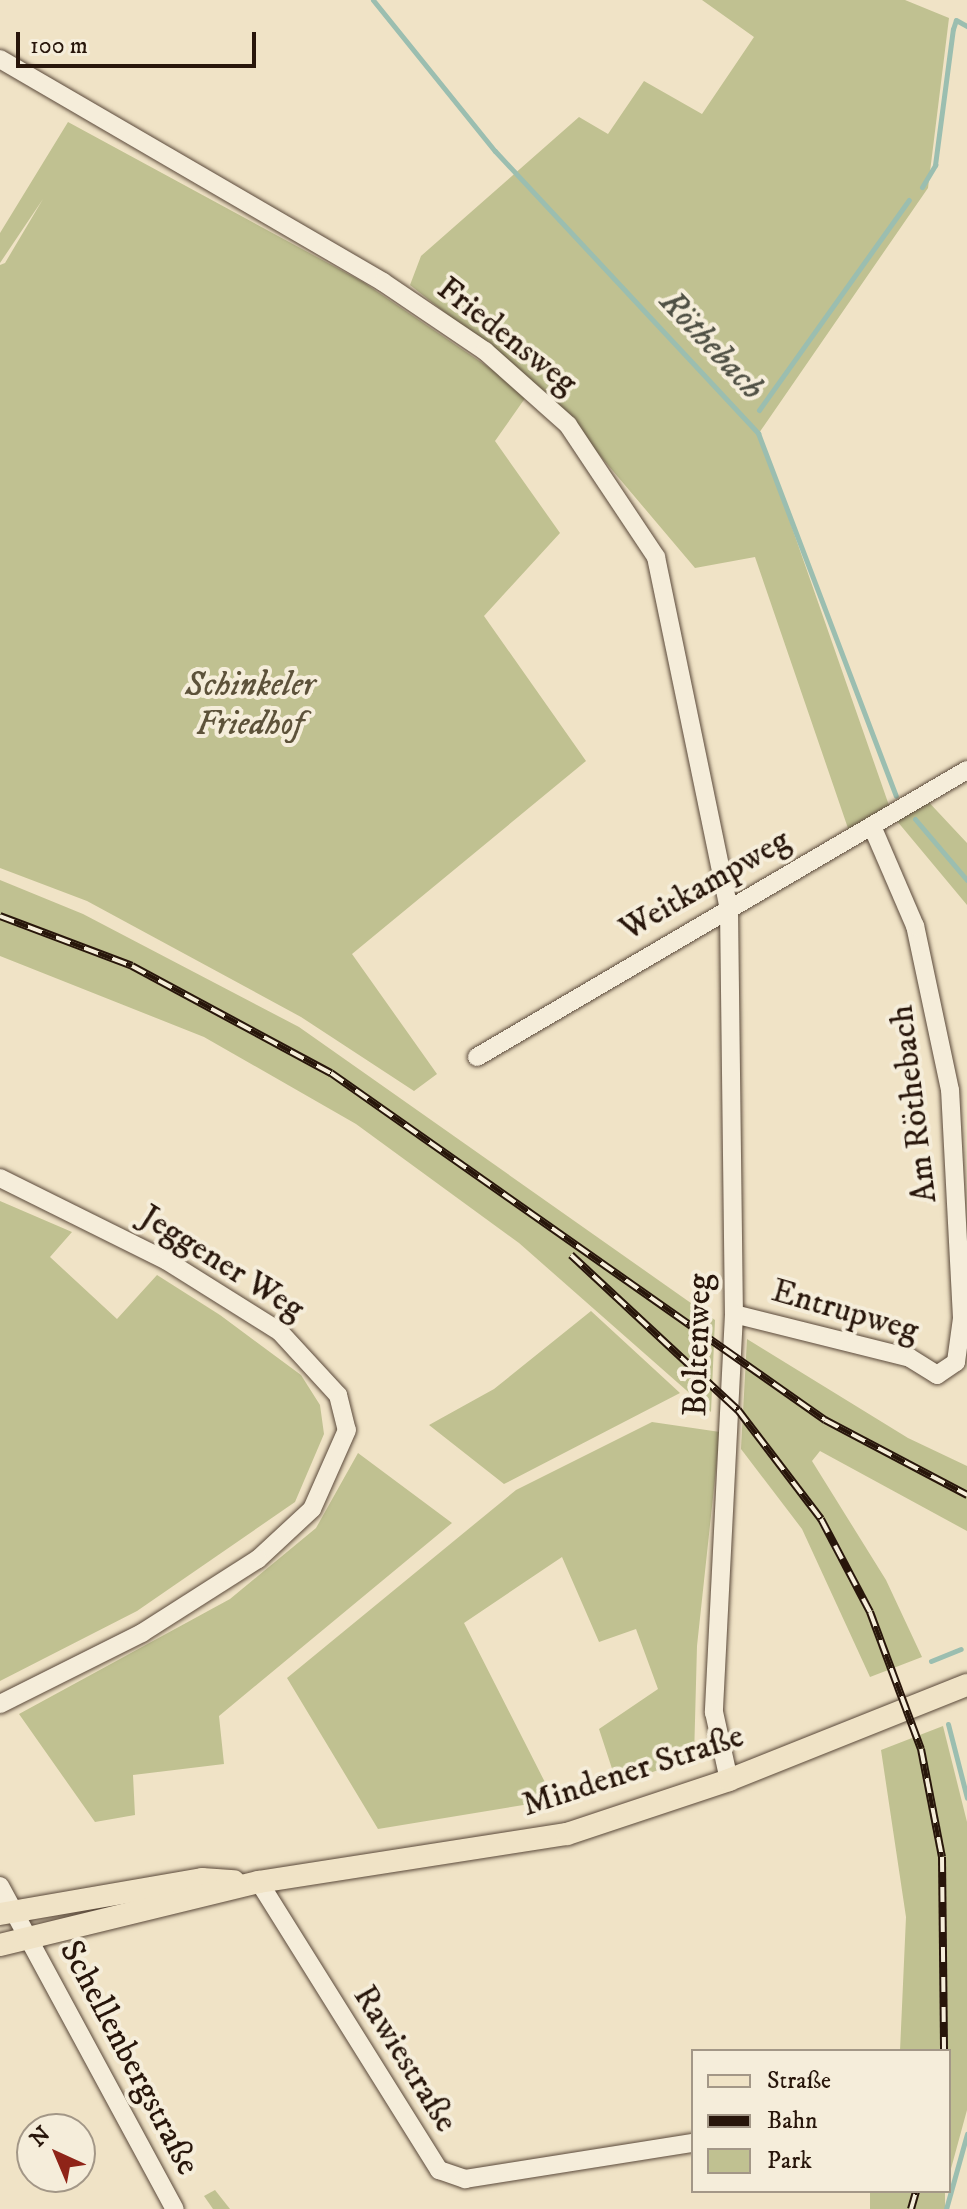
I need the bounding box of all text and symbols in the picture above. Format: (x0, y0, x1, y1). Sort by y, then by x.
scale bar (20, 16, 260, 66)
text: 100 m (30, 31, 88, 61)
street label: Friedensweg (429, 268, 585, 404)
water label: Röthebach (650, 281, 774, 409)
park label: Schinkeler Friedhof (185, 665, 315, 744)
street label: Weitkampweg (613, 820, 797, 950)
street label: Am Röthebach (882, 1003, 946, 1205)
street label: Jeggener Weg (132, 1196, 312, 1330)
street label: Entrupweg (767, 1271, 923, 1351)
street label: Boltenweg (675, 1273, 721, 1417)
street label: Mindener Straße (517, 1716, 749, 1826)
street label: Schellenbergstraße (50, 1934, 208, 2182)
street label: Rawiestraße (344, 1978, 466, 2140)
legend (691, 2049, 951, 2193)
text: Straße (767, 2066, 831, 2096)
text: Bahn (767, 2106, 818, 2136)
north arrow (16, 2113, 96, 2193)
text: N (24, 2121, 56, 2153)
text: Park (767, 2146, 812, 2176)

